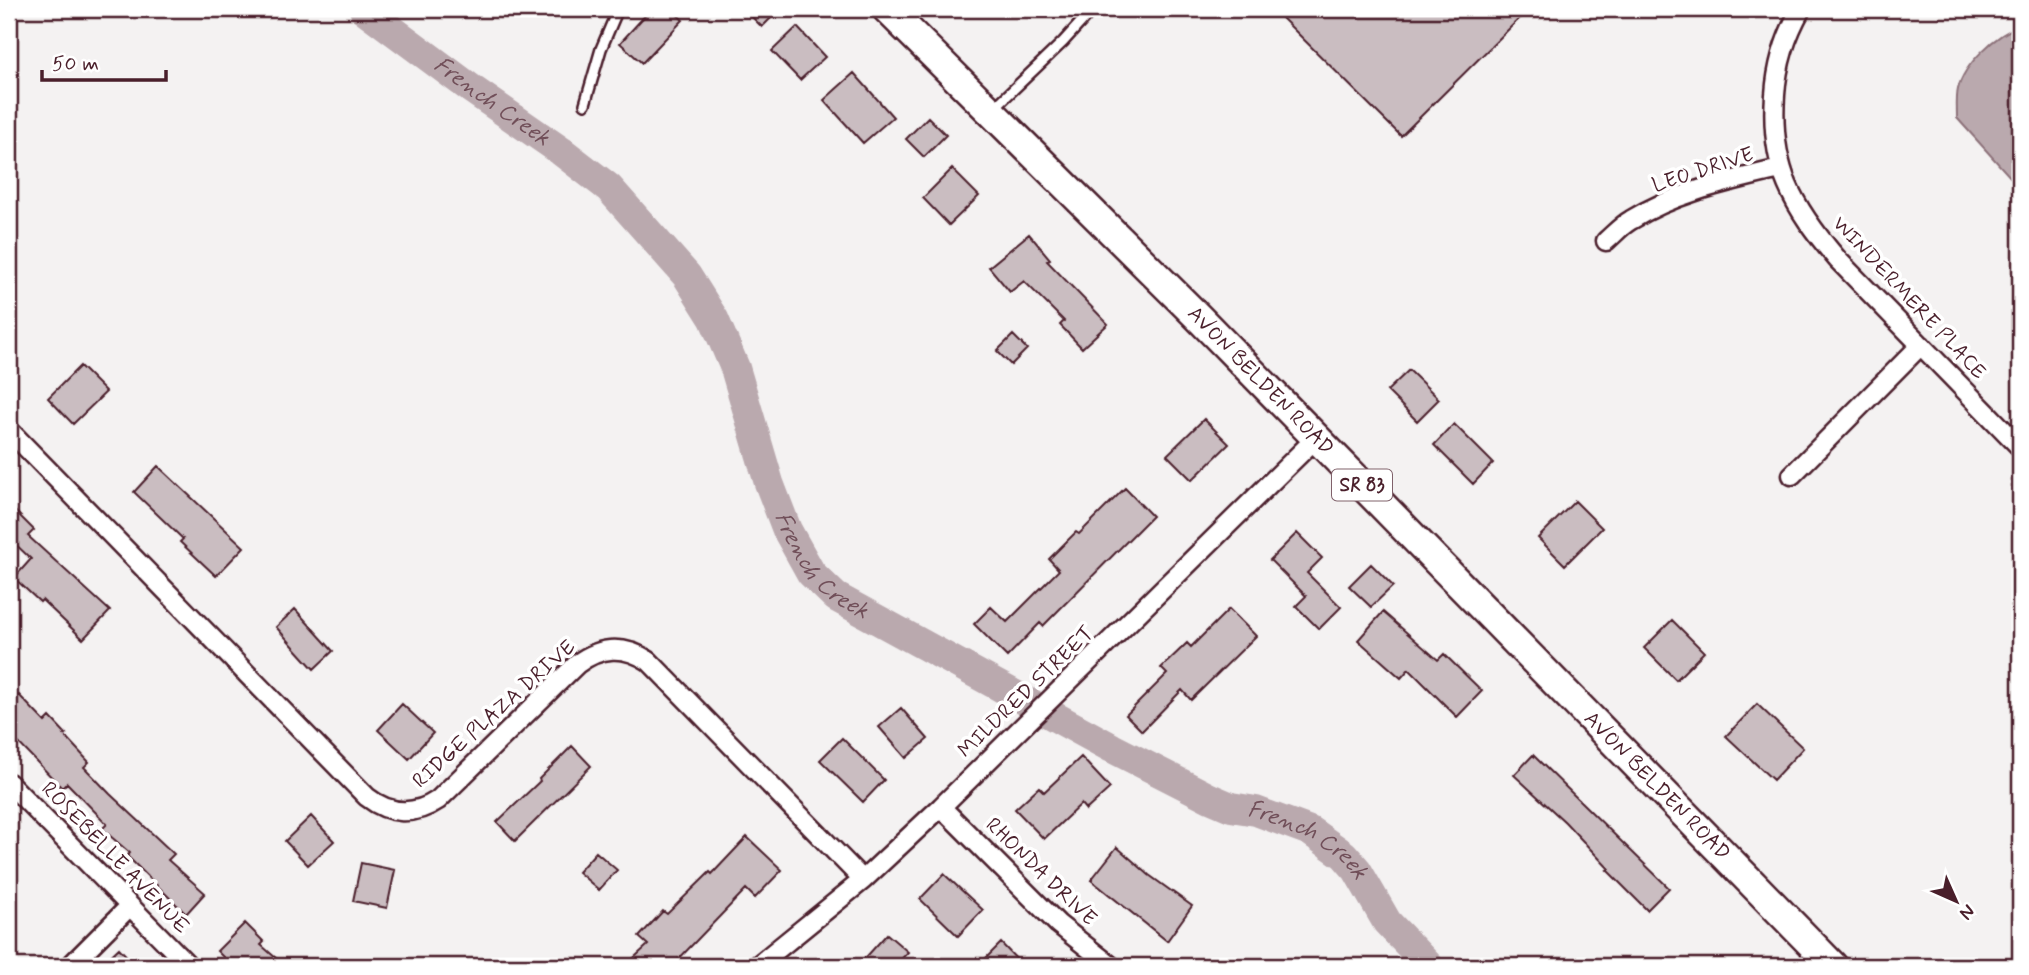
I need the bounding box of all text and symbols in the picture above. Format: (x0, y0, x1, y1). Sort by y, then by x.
scale bar (42, 38, 166, 82)
text: 50 m (52, 50, 99, 78)
water label: French Creek (427, 51, 556, 154)
street label: LEO DRIVE (1649, 140, 1757, 200)
street label: WINDERMERE PLACE (1826, 210, 1992, 386)
street label: AVON BELDEN ROAD (1181, 300, 1340, 462)
road number: SR 83 (1332, 470, 1392, 500)
water label: French Creek (767, 508, 874, 627)
street label: MILDRED STREET (952, 620, 1100, 764)
street label: RIDGE PLAZA DRIVE (407, 633, 581, 795)
street label: AVON BELDEN ROAD (1578, 705, 1736, 867)
street label: ROSEBELLE AVENUE (35, 776, 195, 940)
water label: French Creek (1246, 795, 1374, 885)
street label: RHONDA DRIVE (979, 812, 1103, 932)
north arrow (1920, 866, 1990, 936)
text: N (1954, 899, 1980, 925)

